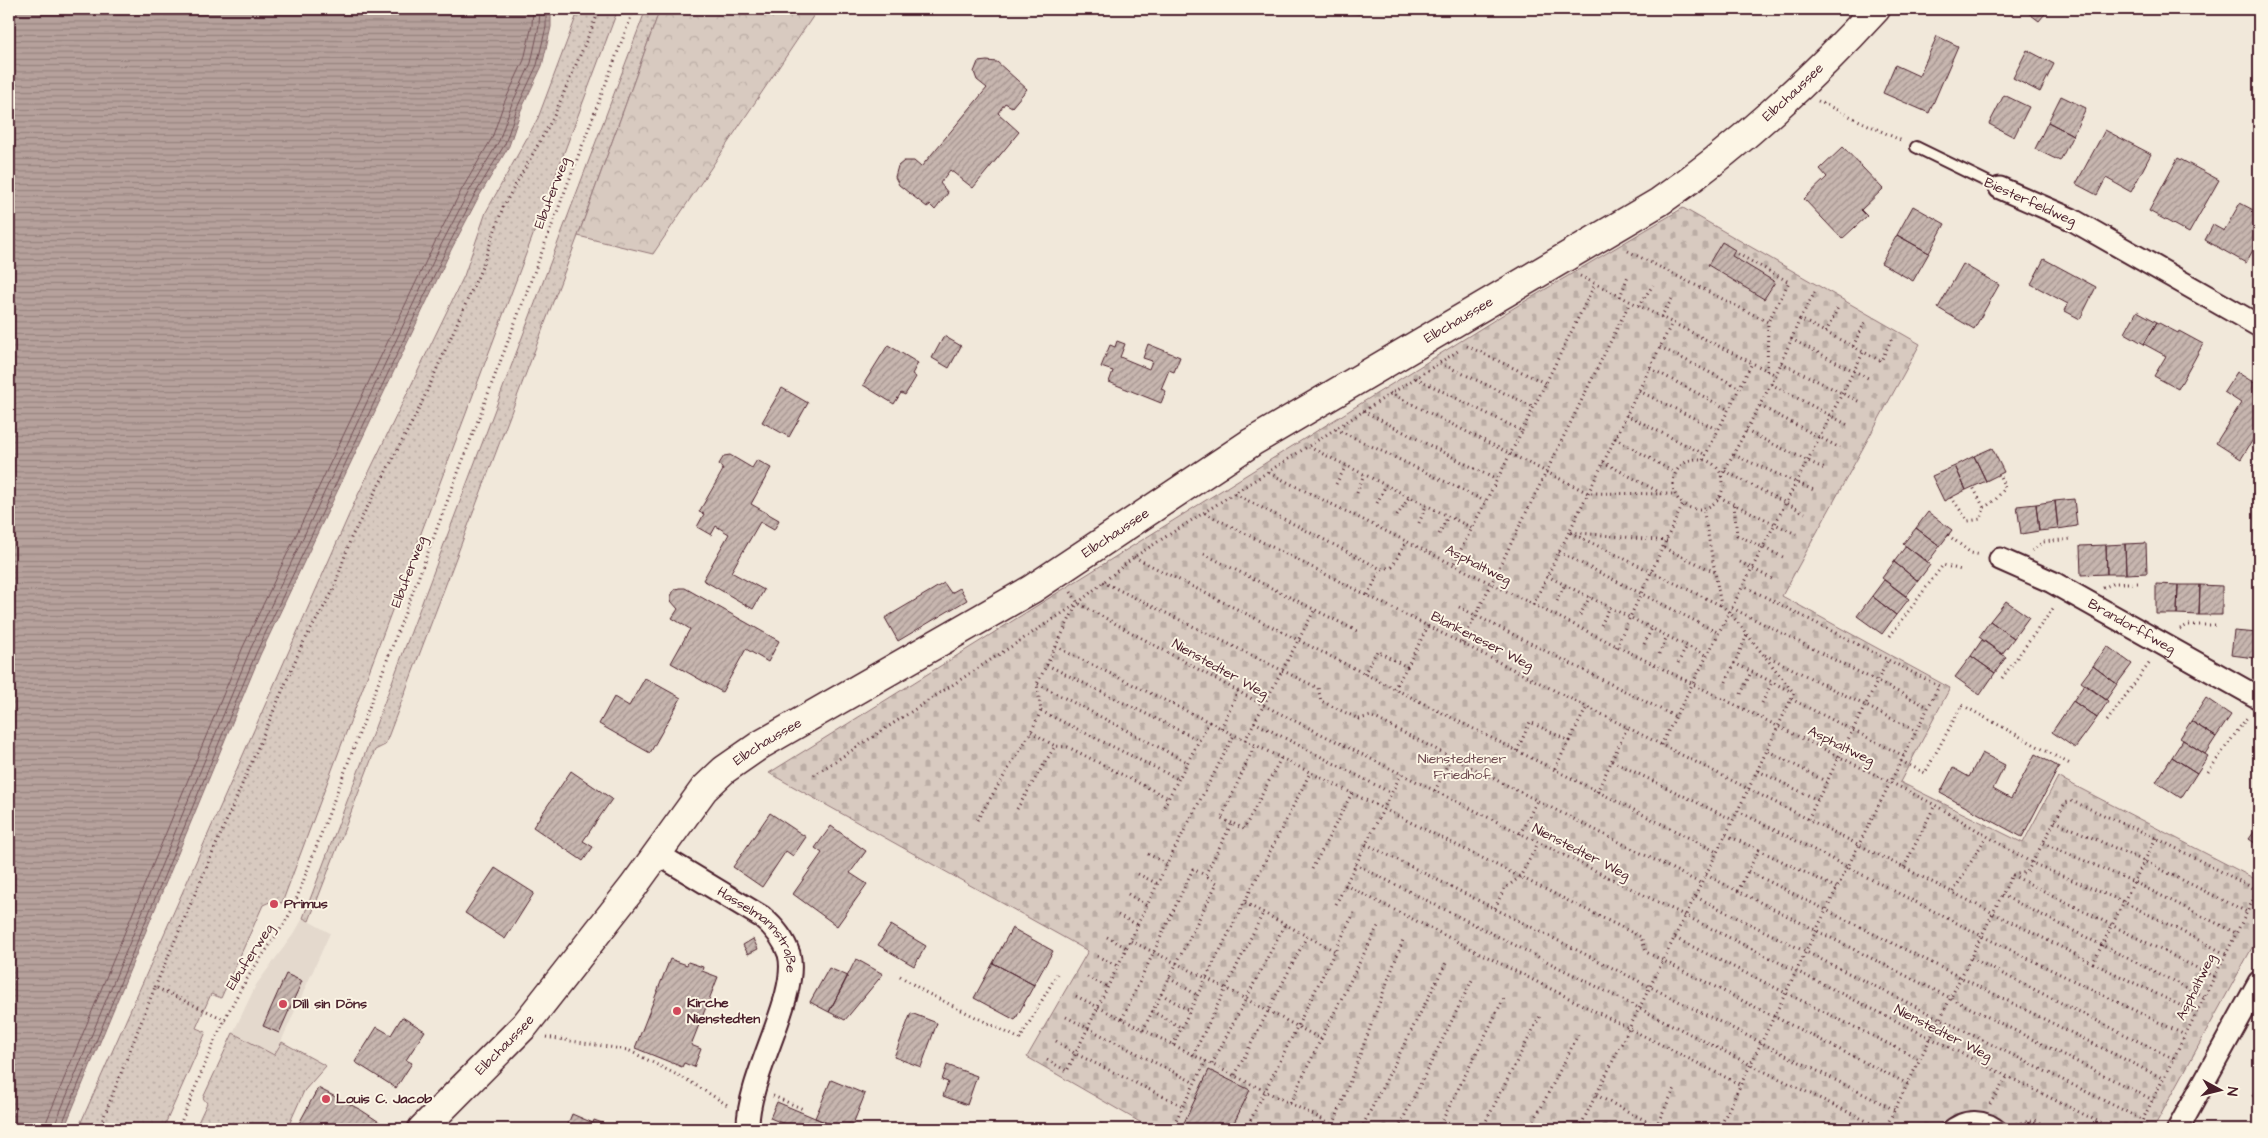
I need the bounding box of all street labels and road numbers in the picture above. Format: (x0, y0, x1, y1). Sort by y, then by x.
street label: Elbchaussee (1758, 58, 1829, 126)
street label: Elbuferweg (529, 154, 575, 232)
street label: Biesterfeldweg (1981, 173, 2079, 231)
street label: Elbchaussee (1420, 292, 1497, 349)
street label: Elbchaussee (1078, 503, 1154, 563)
street label: Elbuferweg (386, 533, 432, 611)
street label: Asphaltweg (1441, 540, 1515, 590)
street label: Brandorffweg (2084, 594, 2179, 659)
street label: Blankeneser Weg (1427, 606, 1537, 676)
street label: Nienstedter Weg (1168, 634, 1272, 704)
street label: Elbchaussee (729, 713, 806, 771)
street label: Asphaltweg (1804, 721, 1878, 771)
street label: Nienstedter Weg (1529, 819, 1633, 885)
street label: Hasselmannstraße (713, 882, 801, 974)
street label: Elbuferweg (221, 920, 279, 994)
street label: Asphaltweg (2171, 950, 2221, 1024)
street label: Nienstedter Weg (1891, 1000, 1995, 1066)
street label: Elbchaussee (471, 1010, 540, 1080)

